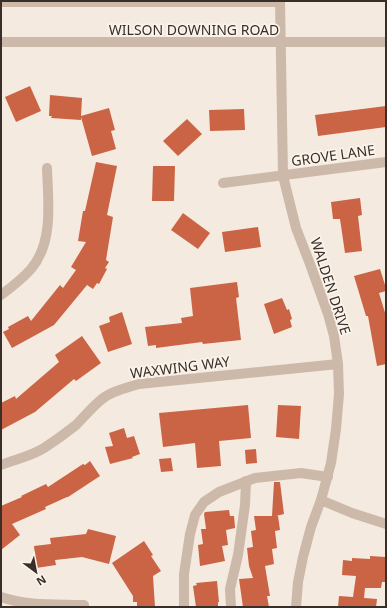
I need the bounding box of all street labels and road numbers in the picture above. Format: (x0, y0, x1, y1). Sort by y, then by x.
street label: WILSON DOWNING ROAD (109, 20, 279, 39)
street label: GROVE LANE (290, 140, 376, 170)
street label: WALDEN DRIVE (306, 235, 356, 337)
street label: WAXWING WAY (129, 351, 231, 383)

